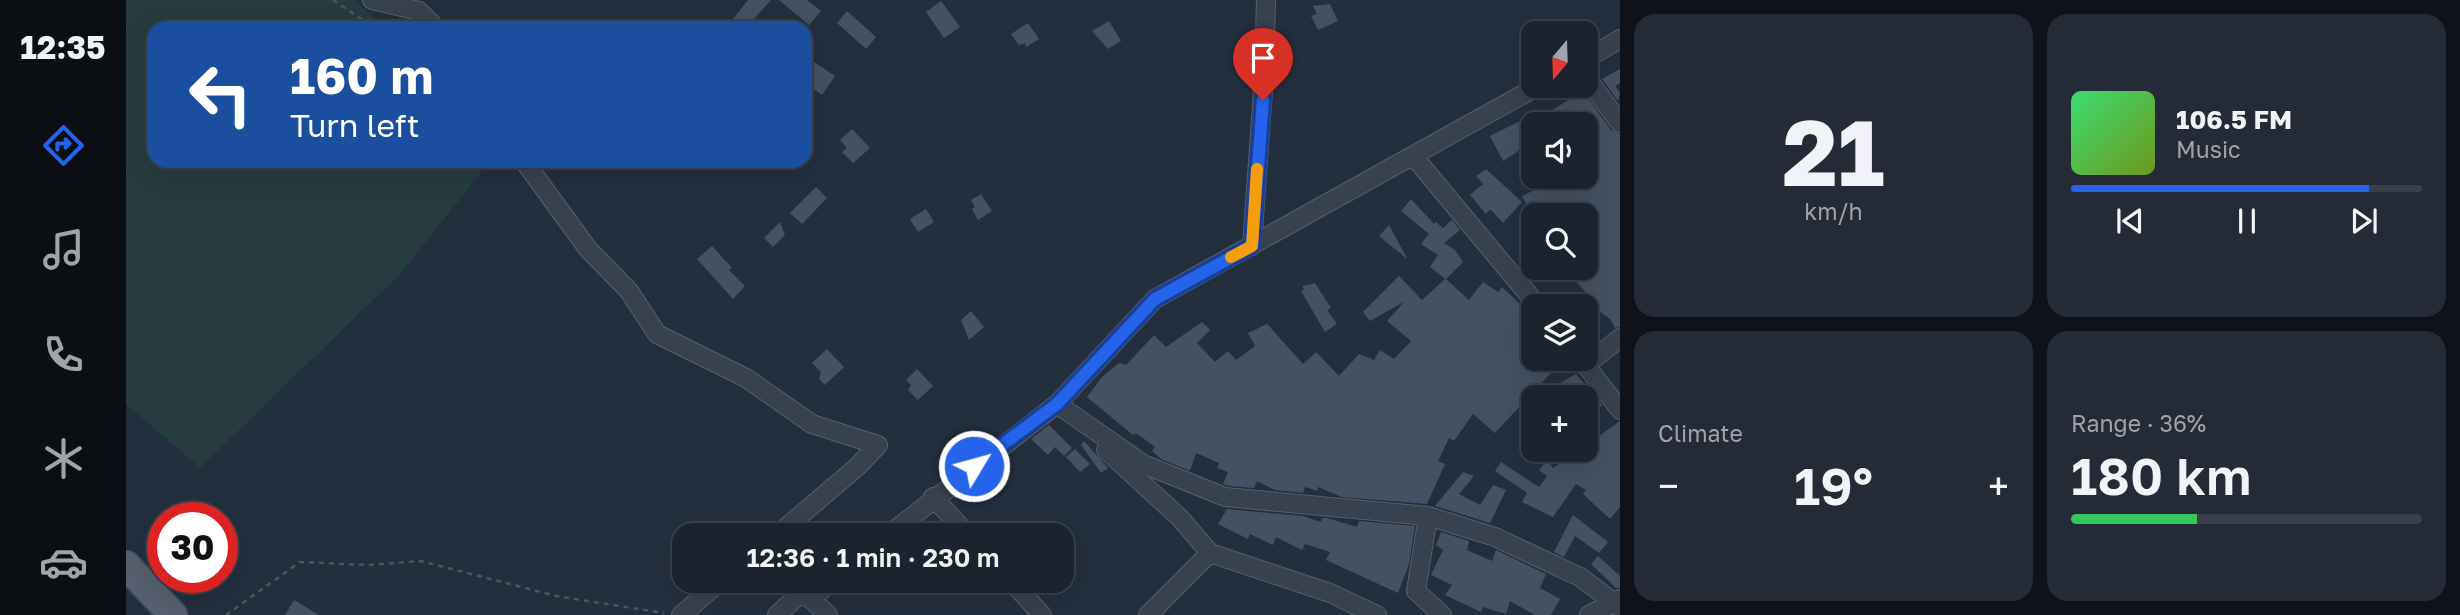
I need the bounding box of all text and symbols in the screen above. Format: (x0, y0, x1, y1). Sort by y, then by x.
north arrow (1521, 21, 1598, 98)
map controls (1521, 21, 1598, 462)
text: 12:35 (20, 28, 106, 66)
pin (1233, 28, 1293, 100)
icon: arrive (1244, 39, 1282, 77)
text: 160 m (290, 46, 433, 105)
icon: left (175, 49, 266, 140)
text: 21 (1782, 97, 1885, 206)
text: 106.5 FM (2176, 104, 2292, 135)
text: Turn left (290, 106, 419, 144)
button: sound (1521, 112, 1598, 189)
icon: directions (39, 121, 88, 170)
text: Music (2176, 135, 2241, 163)
text: km/h (1804, 197, 1863, 225)
icon: previous (2111, 202, 2149, 240)
icon: pause (2228, 202, 2266, 240)
icon: next (2345, 202, 2383, 240)
button: search (1521, 203, 1598, 280)
icon: music (39, 225, 88, 274)
button: layers (1521, 294, 1598, 371)
icon: phone (39, 330, 88, 379)
button: + (1521, 385, 1598, 462)
text: Range · 36% (2071, 409, 2206, 437)
text: Climate (1658, 419, 1743, 447)
position arrow (937, 429, 1011, 503)
icon: climate (39, 434, 88, 483)
text: 180 km (2071, 444, 2252, 506)
text: 19° (1794, 454, 1873, 516)
text: − (1658, 463, 1679, 508)
text: + (1988, 463, 2009, 508)
speed limit sign: 30 (147, 502, 238, 593)
icon: car (39, 538, 88, 587)
text: 12:36 · 1 min · 230 m (746, 542, 1000, 573)

